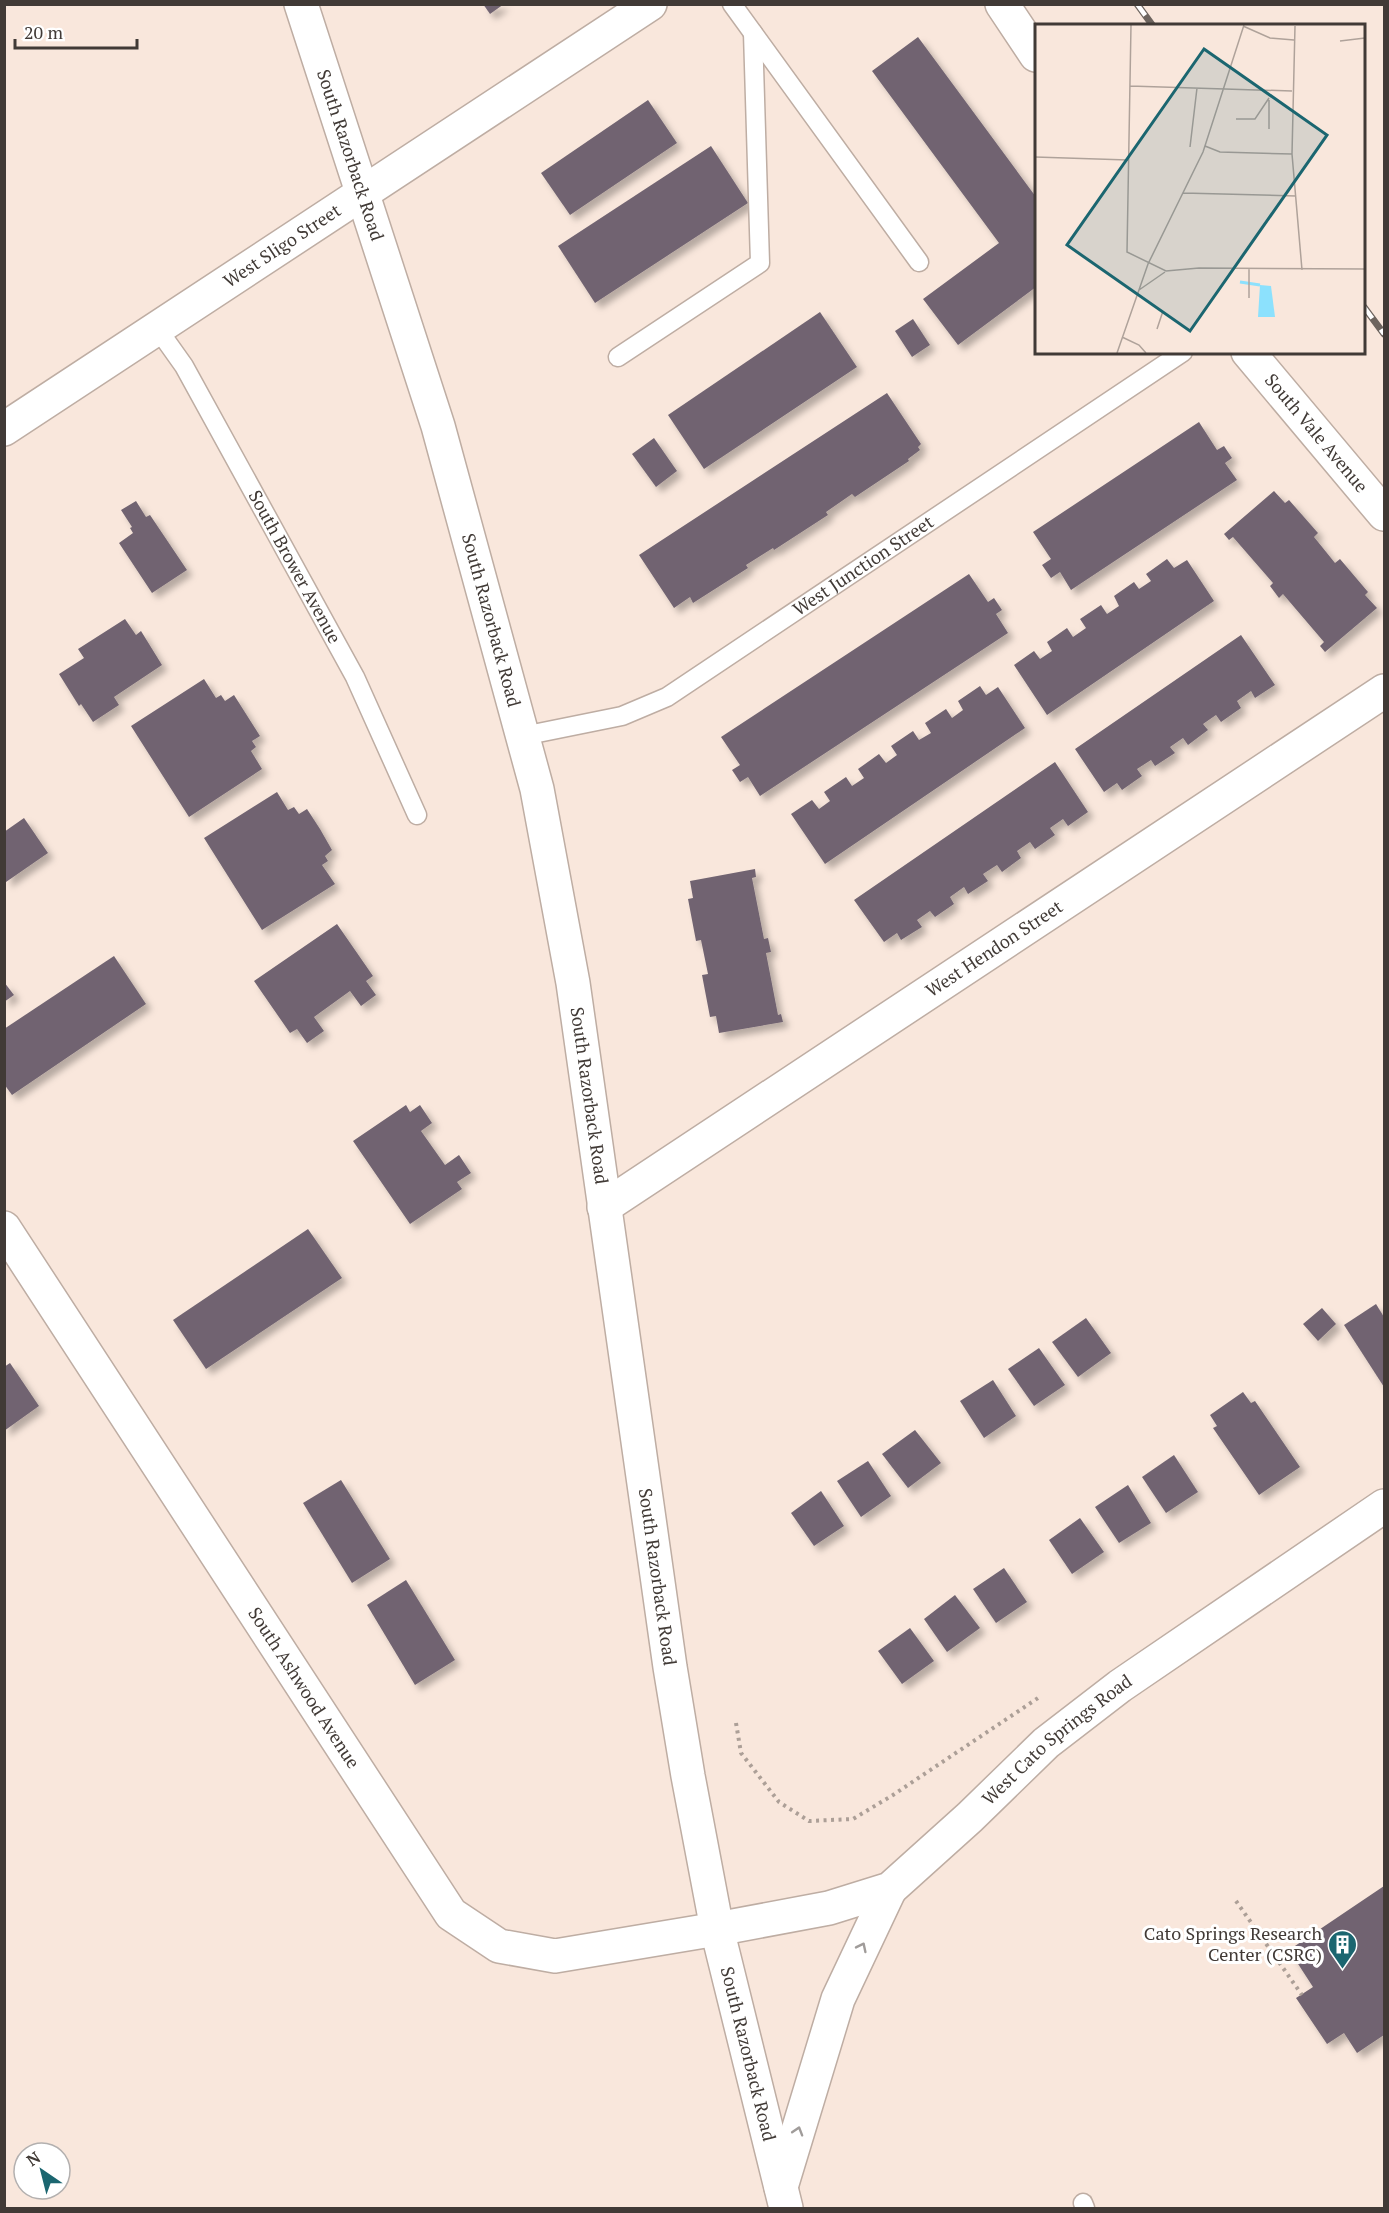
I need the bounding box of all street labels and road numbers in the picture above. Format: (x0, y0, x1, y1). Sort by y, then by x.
street label: South Razorback Road (312, 66, 390, 244)
street label: West Sligo Street (218, 198, 345, 293)
street label: South Vale Avenue (1260, 368, 1374, 497)
street label: South Brower Avenue (244, 486, 347, 647)
street label: West Junction Street (788, 509, 938, 621)
street label: South Razorback Road (457, 531, 527, 709)
street label: West Hendon Street (921, 894, 1067, 1002)
street label: South Razorback Road (566, 1005, 614, 1186)
street label: South Razorback Road (634, 1486, 683, 1667)
street label: South Ashwood Avenue (243, 1602, 366, 1773)
street label: West Cato Springs Road (976, 1668, 1136, 1810)
street label: South Razorback Road (716, 1964, 782, 2143)

